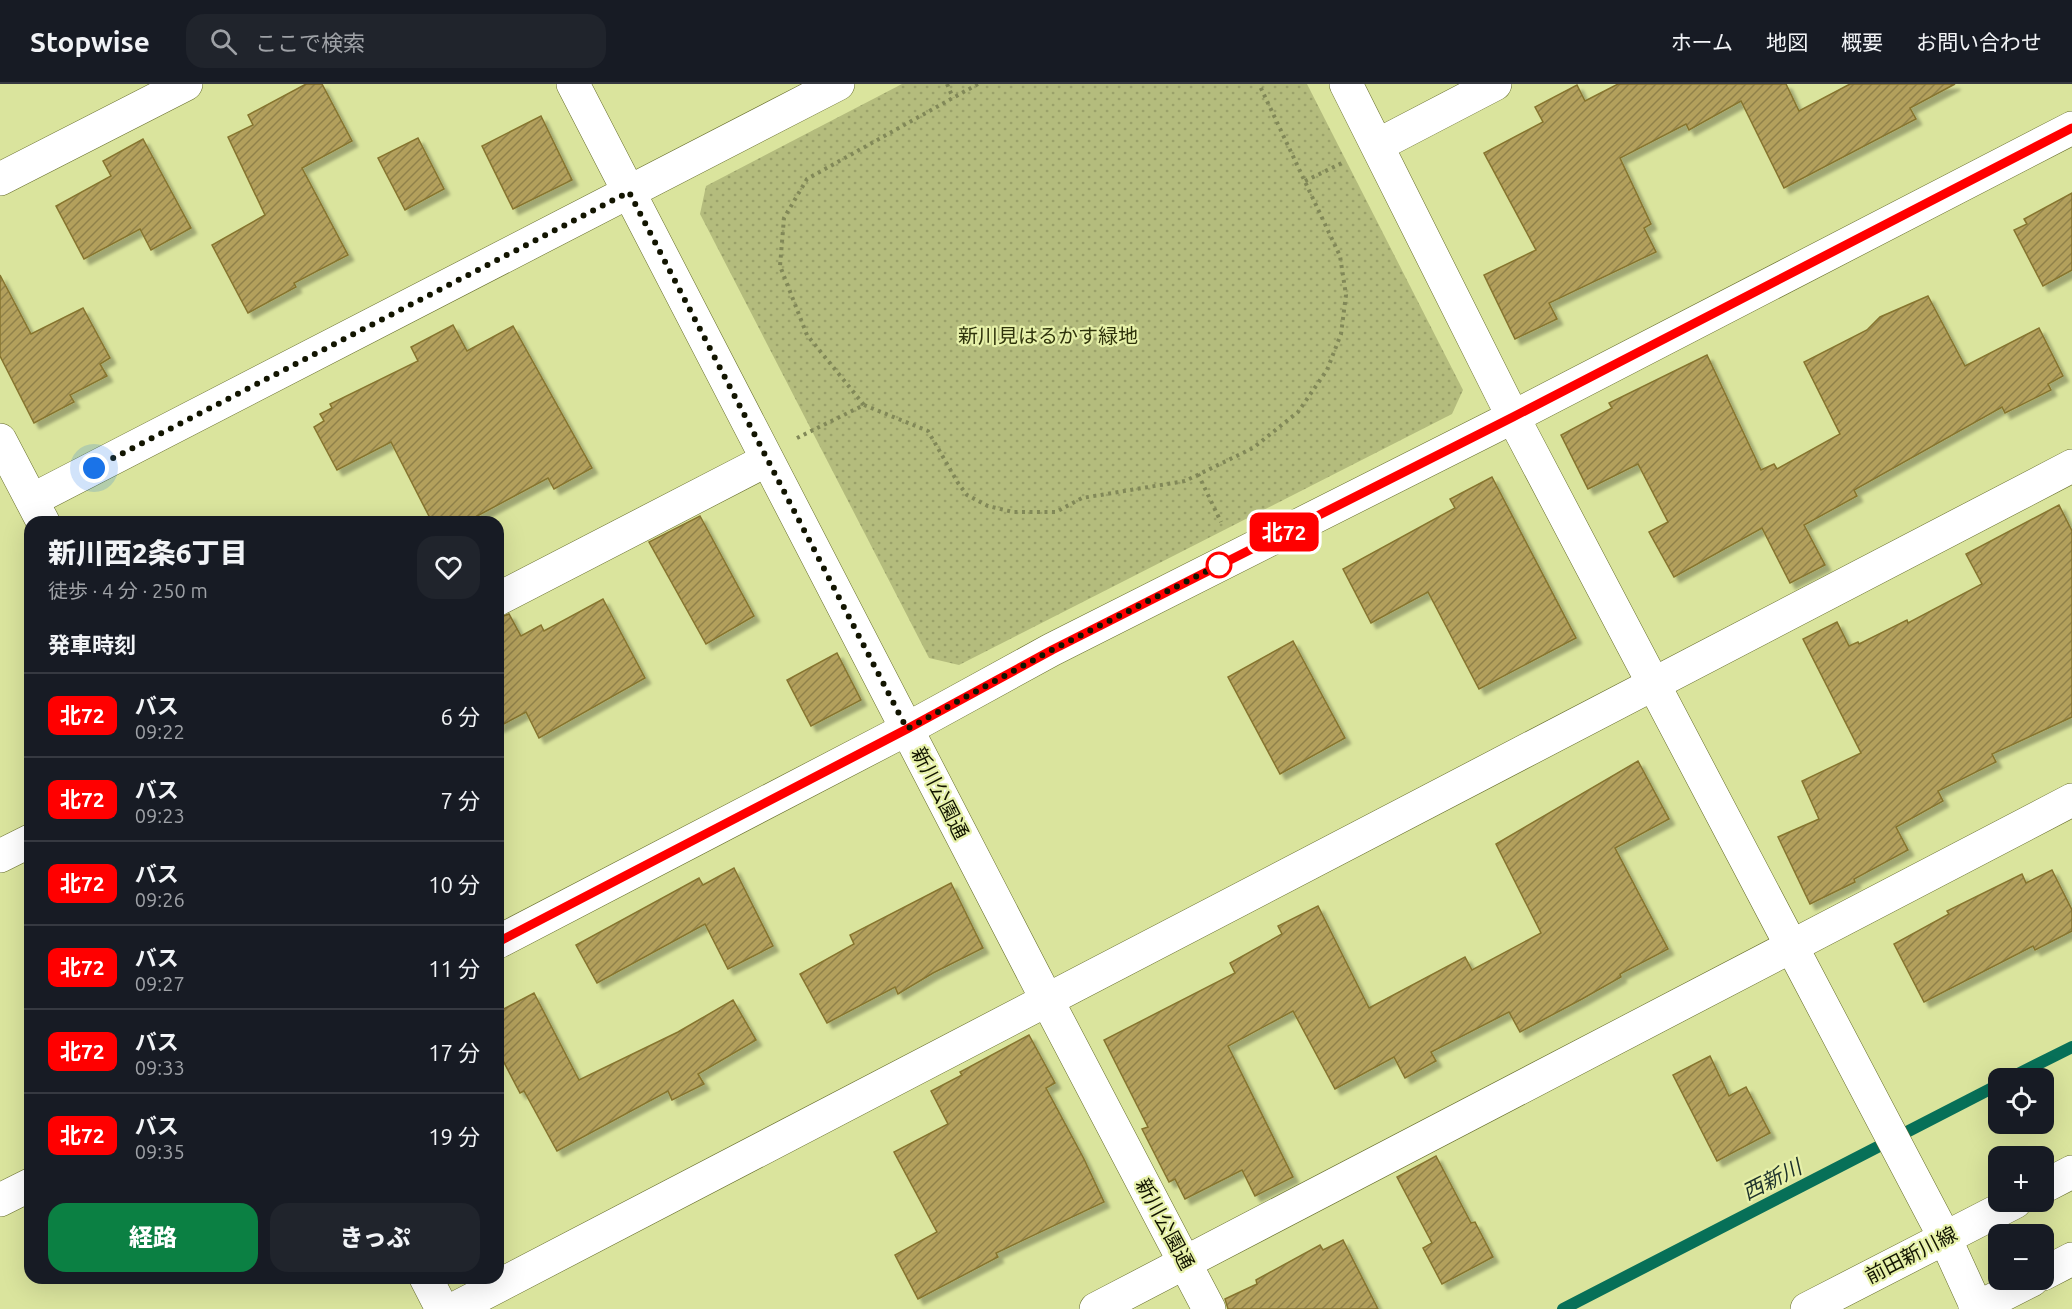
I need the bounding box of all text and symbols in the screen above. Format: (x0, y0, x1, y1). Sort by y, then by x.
search box (186, 14, 606, 68)
icon: search (207, 25, 240, 58)
text: Stopwise (30, 26, 150, 57)
text: ここで検索 (255, 30, 365, 55)
text: ホーム (1671, 30, 1733, 54)
text: 地図 (1766, 30, 1808, 54)
text: 概要 (1841, 30, 1883, 54)
text: お問い合わせ (1916, 30, 2042, 54)
park label: 新川見はるかす緑地 (958, 324, 1138, 347)
your location (79, 453, 109, 483)
line badge: 北72 (1250, 512, 1318, 552)
text: 北72 (1262, 520, 1306, 544)
button: heart (417, 536, 480, 599)
text: 新川西2条6丁目 (48, 537, 248, 568)
unlabelled marker (1206, 552, 1232, 578)
text: 徒歩 · 4 分 · 250 m (48, 579, 208, 602)
text: 発車時刻 (48, 632, 136, 657)
text: バス (135, 693, 179, 718)
text: 北72 (60, 703, 105, 727)
text: 6 分 (441, 704, 480, 729)
text: 09:22 (135, 720, 185, 743)
street label: 新川公園通 (907, 743, 973, 843)
text: バス (135, 777, 179, 802)
text: 北72 (60, 787, 105, 811)
text: 7 分 (441, 788, 480, 813)
text: 09:23 (135, 804, 185, 827)
text: バス (135, 861, 179, 886)
text: 北72 (60, 871, 105, 895)
text: 10 分 (428, 872, 480, 897)
text: 09:26 (135, 888, 185, 911)
text: バス (135, 945, 179, 970)
text: 北72 (60, 955, 105, 979)
text: 11 分 (428, 956, 480, 981)
text: 09:27 (135, 972, 185, 995)
text: バス (135, 1029, 179, 1054)
text: 北72 (60, 1039, 105, 1063)
text: 17 分 (428, 1040, 480, 1065)
text: 09:33 (135, 1056, 185, 1079)
map controls (1988, 1068, 2054, 1290)
button: locate (1988, 1068, 2054, 1134)
text: バス (135, 1113, 179, 1138)
text: 北72 (60, 1123, 105, 1147)
text: 19 分 (428, 1124, 480, 1149)
text: 09:35 (135, 1140, 185, 1163)
button: + (1988, 1146, 2054, 1212)
water label: 西新川 (1738, 1153, 1807, 1204)
street label: 新川公園通 (1132, 1174, 1199, 1273)
button: 経路 (48, 1203, 258, 1272)
button: きっぷ (270, 1203, 480, 1272)
street label: 前田新川線 (1861, 1222, 1961, 1288)
button: − (1988, 1224, 2054, 1290)

